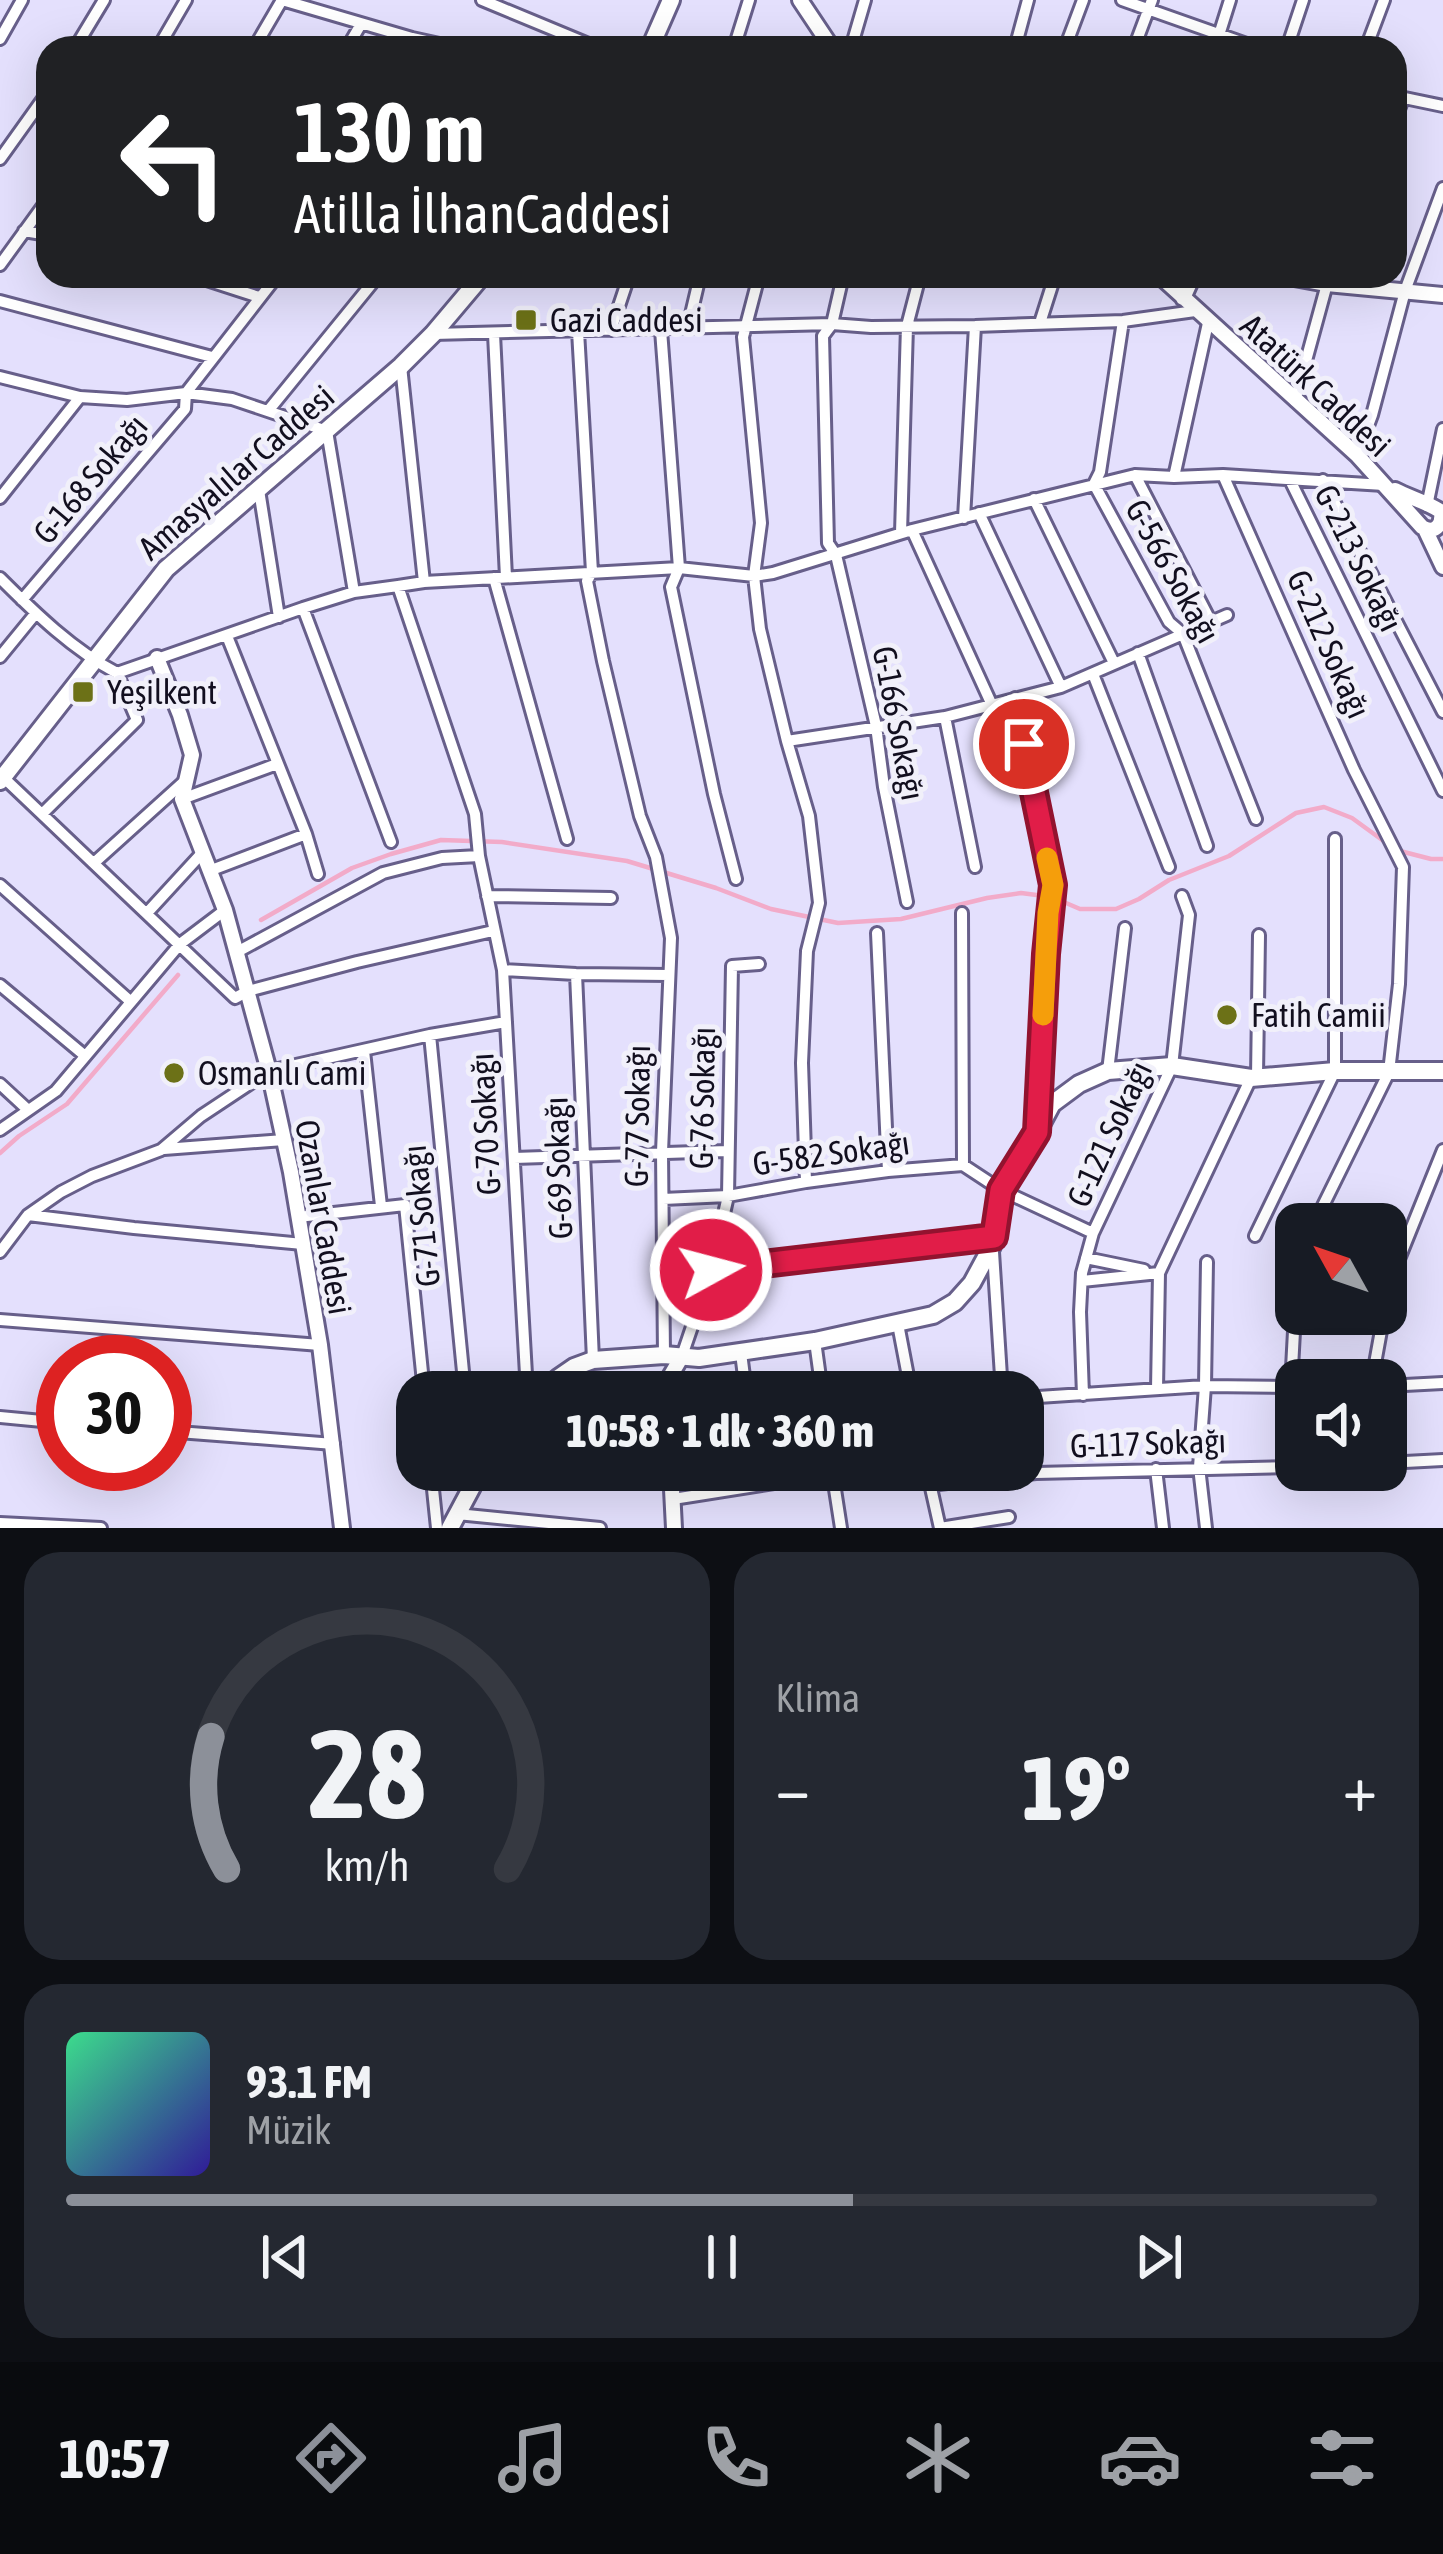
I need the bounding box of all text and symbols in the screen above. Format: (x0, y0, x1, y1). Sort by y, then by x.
icon: left (96, 84, 252, 240)
text: 130 m (294, 84, 484, 180)
text: Atilla İlhanCaddesi (294, 183, 672, 244)
place label: Gazi Caddesi (550, 301, 703, 339)
street label: Atatürk Caddesi (1233, 306, 1399, 464)
marker: Gazi Caddesi (513, 307, 539, 333)
street label: Amasyalılar Caddesi (131, 377, 341, 567)
street label: G-168 Sokağı (25, 407, 155, 551)
street label: G-213 Sokağı (1307, 479, 1411, 637)
street label: G-566 Sokağı (1118, 493, 1228, 649)
street label: G-212 Sokağı (1280, 564, 1378, 724)
street label: G-166 Sokağı (865, 643, 933, 803)
place label: Yeşilkent (107, 673, 217, 711)
marker: Yeşilkent (70, 679, 96, 705)
pin (973, 693, 1075, 795)
icon: arrive (991, 711, 1057, 777)
place label: Fatih Camii (1251, 996, 1386, 1034)
marker: Fatih Camii (1214, 1002, 1240, 1028)
street label: G-76 Sokağı (682, 1027, 722, 1169)
street label: G-77 Sokağı (617, 1045, 657, 1187)
street label: G-70 Sokağı (462, 1052, 508, 1196)
place label: Osmanlı Cami (198, 1054, 366, 1092)
street label: G-121 Sokağı (1059, 1055, 1159, 1213)
marker: Osmanlı Cami (161, 1060, 187, 1086)
street label: G-69 Sokağı (537, 1096, 579, 1240)
street label: Ozanlar Caddesi (288, 1117, 360, 1317)
street label: G-582 Sokağı (750, 1123, 912, 1183)
street label: G-71 Sokağı (395, 1143, 447, 1289)
north arrow (1275, 1203, 1407, 1335)
map controls (1275, 1203, 1407, 1491)
position arrow (648, 1207, 774, 1333)
speed limit sign: 30 (36, 1335, 192, 1491)
button: sound (1275, 1359, 1407, 1491)
text: 10:58 · 1 dk · 360 m (566, 1405, 874, 1457)
street label: G-117 Sokağı (1069, 1421, 1227, 1465)
text: Klima (776, 1676, 860, 1720)
text: 28 (308, 1701, 425, 1844)
text: 19° (1022, 1736, 1131, 1839)
text: − (776, 1749, 810, 1825)
text: + (1343, 1749, 1377, 1825)
text: km/h (324, 1841, 409, 1890)
text: 93.1 FM (246, 2056, 372, 2108)
text: Müzik (246, 2108, 331, 2152)
icon: previous (252, 2224, 318, 2290)
icon: pause (689, 2224, 755, 2290)
icon: next (1126, 2224, 1192, 2290)
icon: directions (289, 2416, 373, 2500)
icon: music (491, 2416, 575, 2500)
icon: phone (694, 2416, 778, 2500)
icon: climate (896, 2416, 980, 2500)
icon: car (1098, 2416, 1182, 2500)
icon: filters (1300, 2416, 1384, 2500)
text: 10:57 (59, 2428, 171, 2489)

